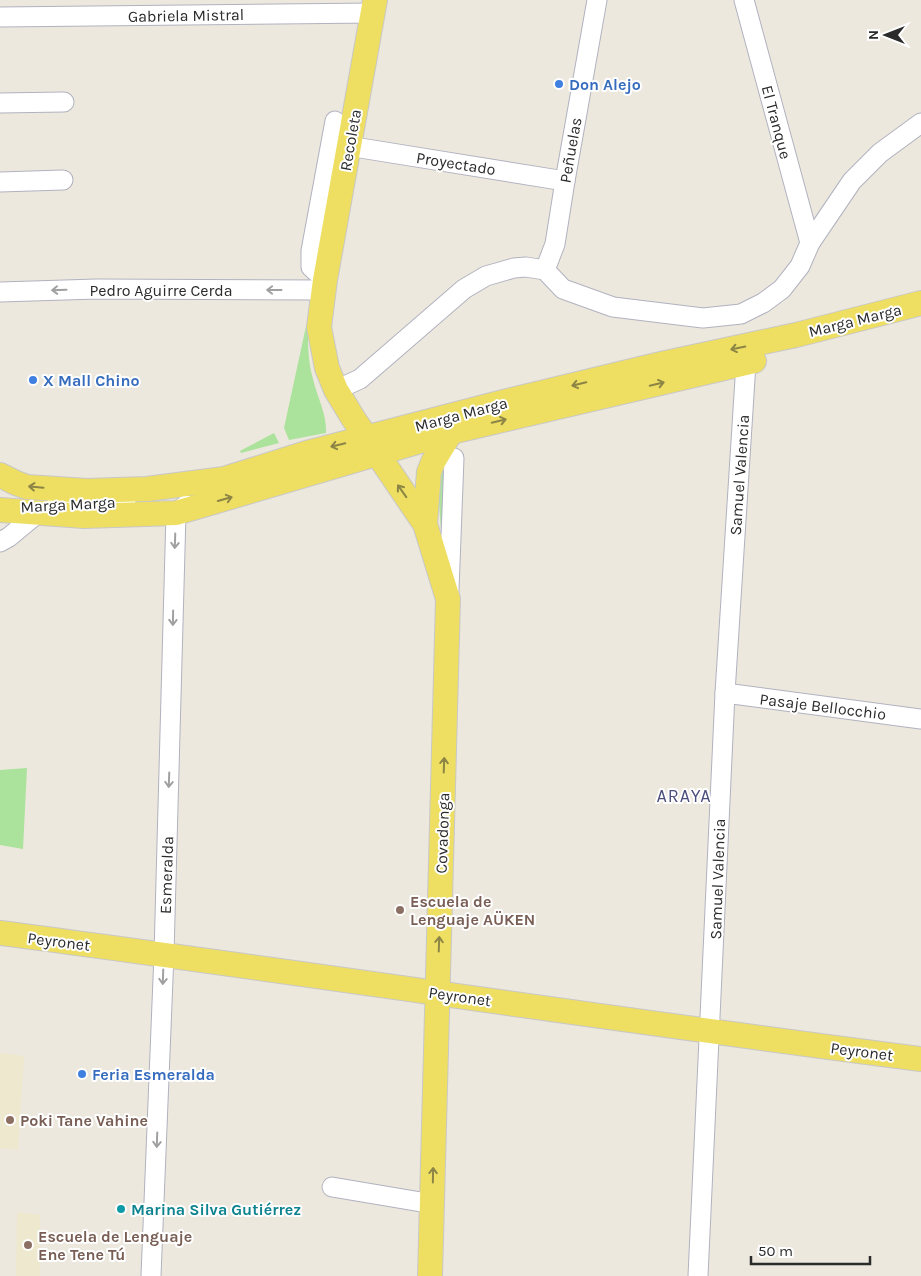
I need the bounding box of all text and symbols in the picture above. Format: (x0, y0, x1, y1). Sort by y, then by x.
street label: Gabriela Mistral (128, 5, 244, 26)
north arrow (861, 10, 911, 60)
text: N (865, 30, 882, 40)
place label: Don Alejo (569, 75, 641, 94)
marker: Don Alejo (553, 78, 565, 90)
street label: El Tranque (758, 83, 795, 161)
street label: Recoleta (336, 108, 365, 173)
street label: Peñuelas (555, 116, 586, 184)
street label: Proyectado (415, 148, 497, 179)
street label: Pedro Aguirre Cerda (89, 281, 233, 300)
one-way arrow (267, 285, 283, 295)
one-way arrow (52, 286, 68, 295)
street label: Marga Marga (807, 300, 904, 341)
one-way arrow (730, 344, 746, 353)
place label: X Mall Chino (43, 371, 140, 390)
marker: X Mall Chino (27, 374, 39, 386)
one-way arrow (648, 379, 664, 388)
one-way arrow (572, 380, 588, 389)
street label: Marga Marga (413, 393, 510, 436)
street label: Samuel Valencia (726, 414, 753, 536)
one-way arrow (490, 416, 506, 425)
one-way arrow (330, 441, 346, 450)
one-way arrow (28, 483, 44, 492)
one-way arrow (397, 484, 407, 498)
street label: Marga Marga (20, 493, 116, 516)
one-way arrow (216, 494, 232, 504)
one-way arrow (170, 532, 180, 549)
one-way arrow (168, 609, 178, 625)
street label: Pasaje Bellocchio (759, 689, 887, 724)
one-way arrow (439, 757, 449, 773)
one-way arrow (164, 772, 174, 788)
district label: ARAYA (656, 785, 712, 807)
street label: Covadonga (432, 792, 453, 874)
street label: Samuel Valencia (706, 818, 729, 940)
street label: Esmeralda (156, 836, 177, 914)
place label: Escuela de Lenguaje AÜKEN (410, 892, 535, 929)
marker: Escuela de Lenguaje AÜKEN (394, 904, 406, 916)
street label: Peyronet (27, 928, 91, 955)
one-way arrow (434, 937, 443, 953)
one-way arrow (159, 969, 168, 985)
street label: Peyronet (427, 983, 492, 1010)
street label: Peyronet (830, 1038, 894, 1065)
place label: Feria Esmeralda (92, 1065, 215, 1084)
marker: Feria Esmeralda (76, 1068, 88, 1080)
place label: Poki Tane Vahine (20, 1111, 148, 1130)
marker: Poki Tane Vahine (4, 1114, 16, 1126)
one-way arrow (152, 1132, 161, 1148)
one-way arrow (428, 1167, 438, 1184)
place label: Marina Silva Gutiérrez (131, 1200, 301, 1219)
marker: Marina Silva Gutiérrez (115, 1203, 127, 1215)
place label: Escuela de Lenguaje Ene Tene Tú (38, 1227, 192, 1264)
scale bar (751, 1234, 870, 1266)
marker: Escuela de Lenguaje Ene Tene Tú (22, 1239, 34, 1251)
text: 50 m (758, 1242, 793, 1260)

